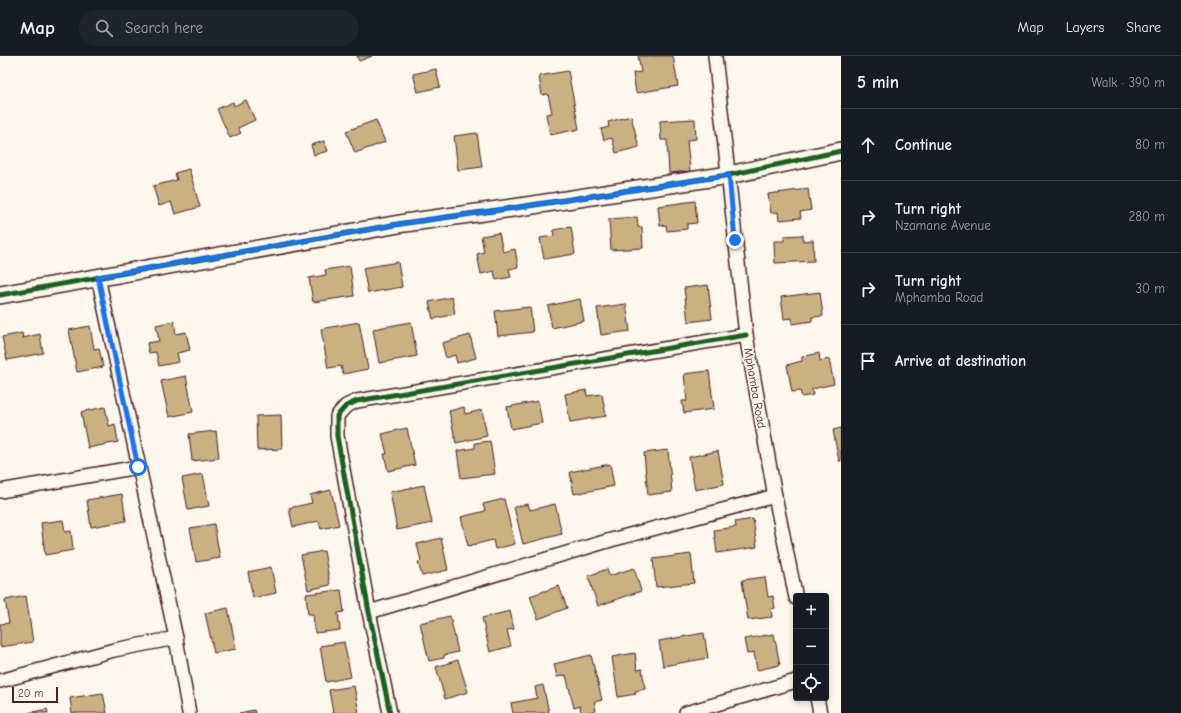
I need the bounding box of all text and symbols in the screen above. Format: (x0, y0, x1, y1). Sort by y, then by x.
search box (79, 10, 359, 46)
text: Map (20, 17, 55, 39)
icon: search (93, 17, 115, 39)
text: Search here (125, 19, 203, 37)
text: Map (1017, 19, 1044, 36)
text: Layers (1066, 19, 1104, 36)
text: Share (1126, 19, 1161, 36)
text: 5 min (857, 73, 899, 92)
text: Walk · 390 m (1091, 75, 1165, 90)
icon: ahead (857, 134, 879, 156)
text: Continue (895, 136, 952, 154)
text: 80 m (1135, 137, 1165, 152)
text: Turn right (895, 200, 961, 218)
icon: right (857, 206, 879, 228)
text: 280 m (1128, 209, 1165, 224)
text: Nzamane Avenue (895, 218, 991, 233)
route end (726, 231, 744, 249)
text: Turn right (895, 272, 961, 290)
icon: right (857, 278, 879, 300)
text: 30 m (1135, 281, 1165, 296)
text: Mphamba Road (895, 290, 983, 305)
street label: Mphamba Road (741, 347, 769, 429)
icon: arrive (857, 350, 879, 372)
text: Arrive at destination (895, 352, 1026, 370)
route start (129, 458, 147, 476)
map controls (793, 593, 829, 701)
button: + (793, 593, 829, 629)
button: − (793, 629, 829, 665)
button: locate (793, 665, 829, 701)
scale bar (12, 685, 58, 704)
text: 20 m (18, 687, 43, 700)

